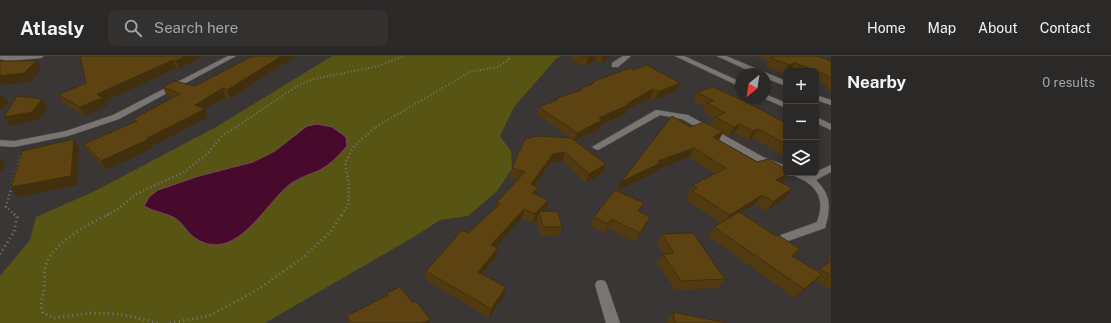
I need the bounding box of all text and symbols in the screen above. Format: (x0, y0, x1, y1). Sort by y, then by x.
search box (108, 10, 388, 46)
text: Atlasly (20, 17, 84, 39)
icon: search (122, 17, 144, 39)
text: Search here (154, 19, 238, 36)
text: Home (867, 20, 906, 36)
text: Map (928, 20, 956, 36)
text: About (978, 20, 1018, 36)
text: Contact (1040, 20, 1091, 36)
north arrow (735, 68, 771, 104)
map controls (783, 68, 819, 176)
button: + (783, 68, 819, 104)
text: Nearby (847, 72, 906, 92)
text: 0 results (1042, 75, 1095, 90)
button: − (783, 104, 819, 140)
button: layers (783, 140, 819, 176)

